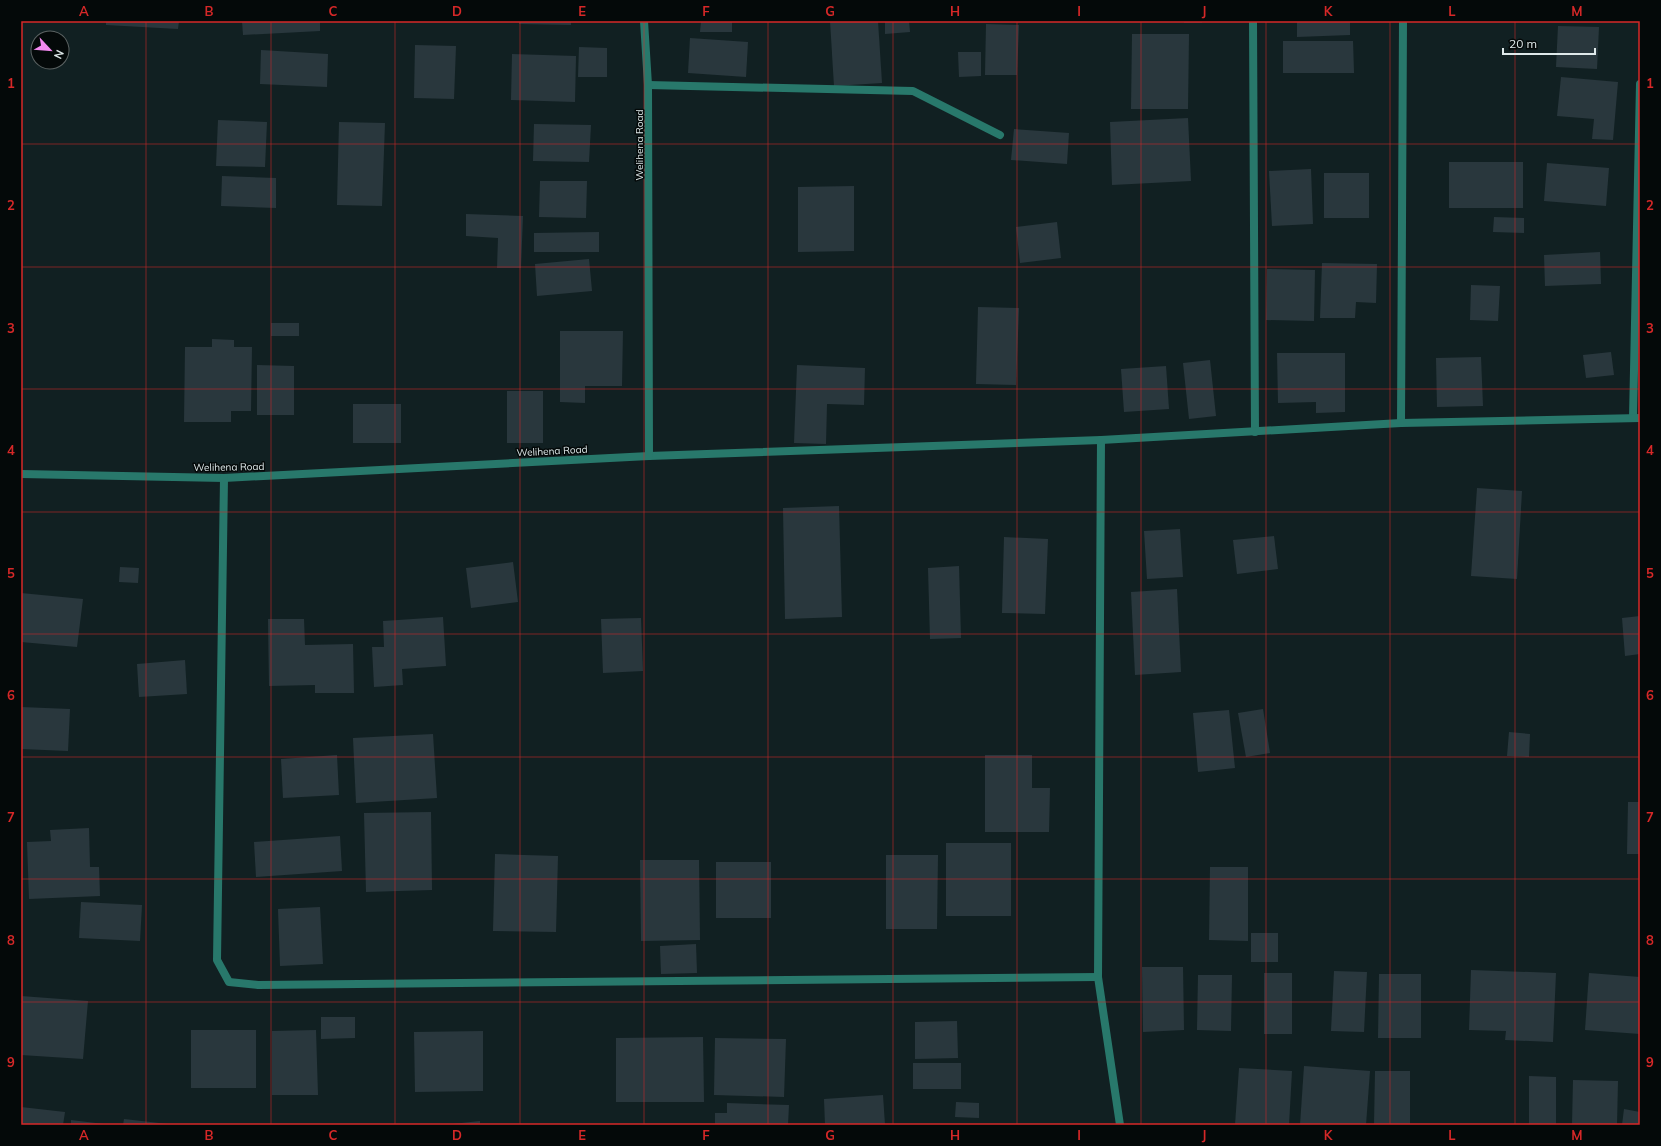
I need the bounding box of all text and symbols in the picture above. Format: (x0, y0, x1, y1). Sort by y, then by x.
text: A (79, 3, 89, 19)
text: B (205, 3, 214, 19)
text: C (329, 3, 338, 19)
text: D (452, 3, 462, 19)
text: E (578, 3, 586, 19)
text: F (702, 3, 710, 19)
text: G (825, 3, 835, 19)
text: H (950, 3, 960, 19)
text: I (1077, 3, 1081, 19)
text: J (1202, 3, 1206, 19)
text: K (1324, 3, 1334, 19)
text: L (1448, 3, 1456, 19)
text: M (1571, 3, 1583, 19)
north arrow (30, 30, 70, 70)
scale bar (1503, 30, 1595, 56)
text: 20 m (1509, 36, 1537, 51)
text: N (51, 48, 67, 61)
text: 1 (7, 75, 15, 91)
text: 1 (1646, 75, 1654, 91)
street label: Welihena Road (633, 109, 646, 181)
text: 2 (7, 197, 15, 213)
text: 2 (1646, 197, 1654, 213)
text: 3 (7, 320, 15, 336)
text: 3 (1646, 320, 1654, 336)
text: 4 (7, 442, 15, 458)
text: 4 (1646, 442, 1654, 458)
street label: Welihena Road (516, 443, 588, 459)
street label: Welihena Road (193, 460, 265, 474)
text: 5 (7, 565, 15, 581)
text: 5 (1646, 565, 1654, 581)
text: 6 (7, 687, 15, 703)
text: 6 (1646, 687, 1654, 703)
text: 7 (7, 809, 15, 825)
text: 7 (1646, 809, 1654, 825)
text: 8 (7, 932, 15, 948)
text: 8 (1646, 932, 1654, 948)
text: 9 (7, 1054, 15, 1070)
text: 9 (1646, 1054, 1654, 1070)
text: A (79, 1127, 89, 1143)
text: B (205, 1127, 214, 1143)
text: C (329, 1127, 338, 1143)
text: D (452, 1127, 462, 1143)
text: E (578, 1127, 586, 1143)
text: F (702, 1127, 710, 1143)
text: G (825, 1127, 835, 1143)
text: H (950, 1127, 960, 1143)
text: I (1077, 1127, 1081, 1143)
text: J (1202, 1127, 1206, 1143)
text: K (1324, 1127, 1334, 1143)
text: L (1448, 1127, 1456, 1143)
text: M (1571, 1127, 1583, 1143)

